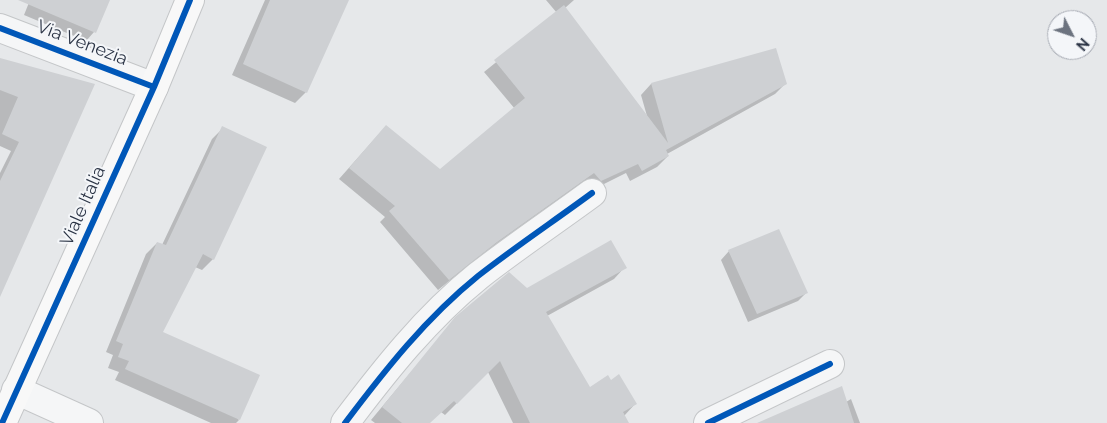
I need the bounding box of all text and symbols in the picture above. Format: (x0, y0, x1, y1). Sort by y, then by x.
north arrow (1047, 10, 1097, 60)
street label: Via Venezia (33, 16, 131, 70)
text: N (1073, 35, 1092, 53)
street label: Viale Italia (56, 163, 110, 249)

